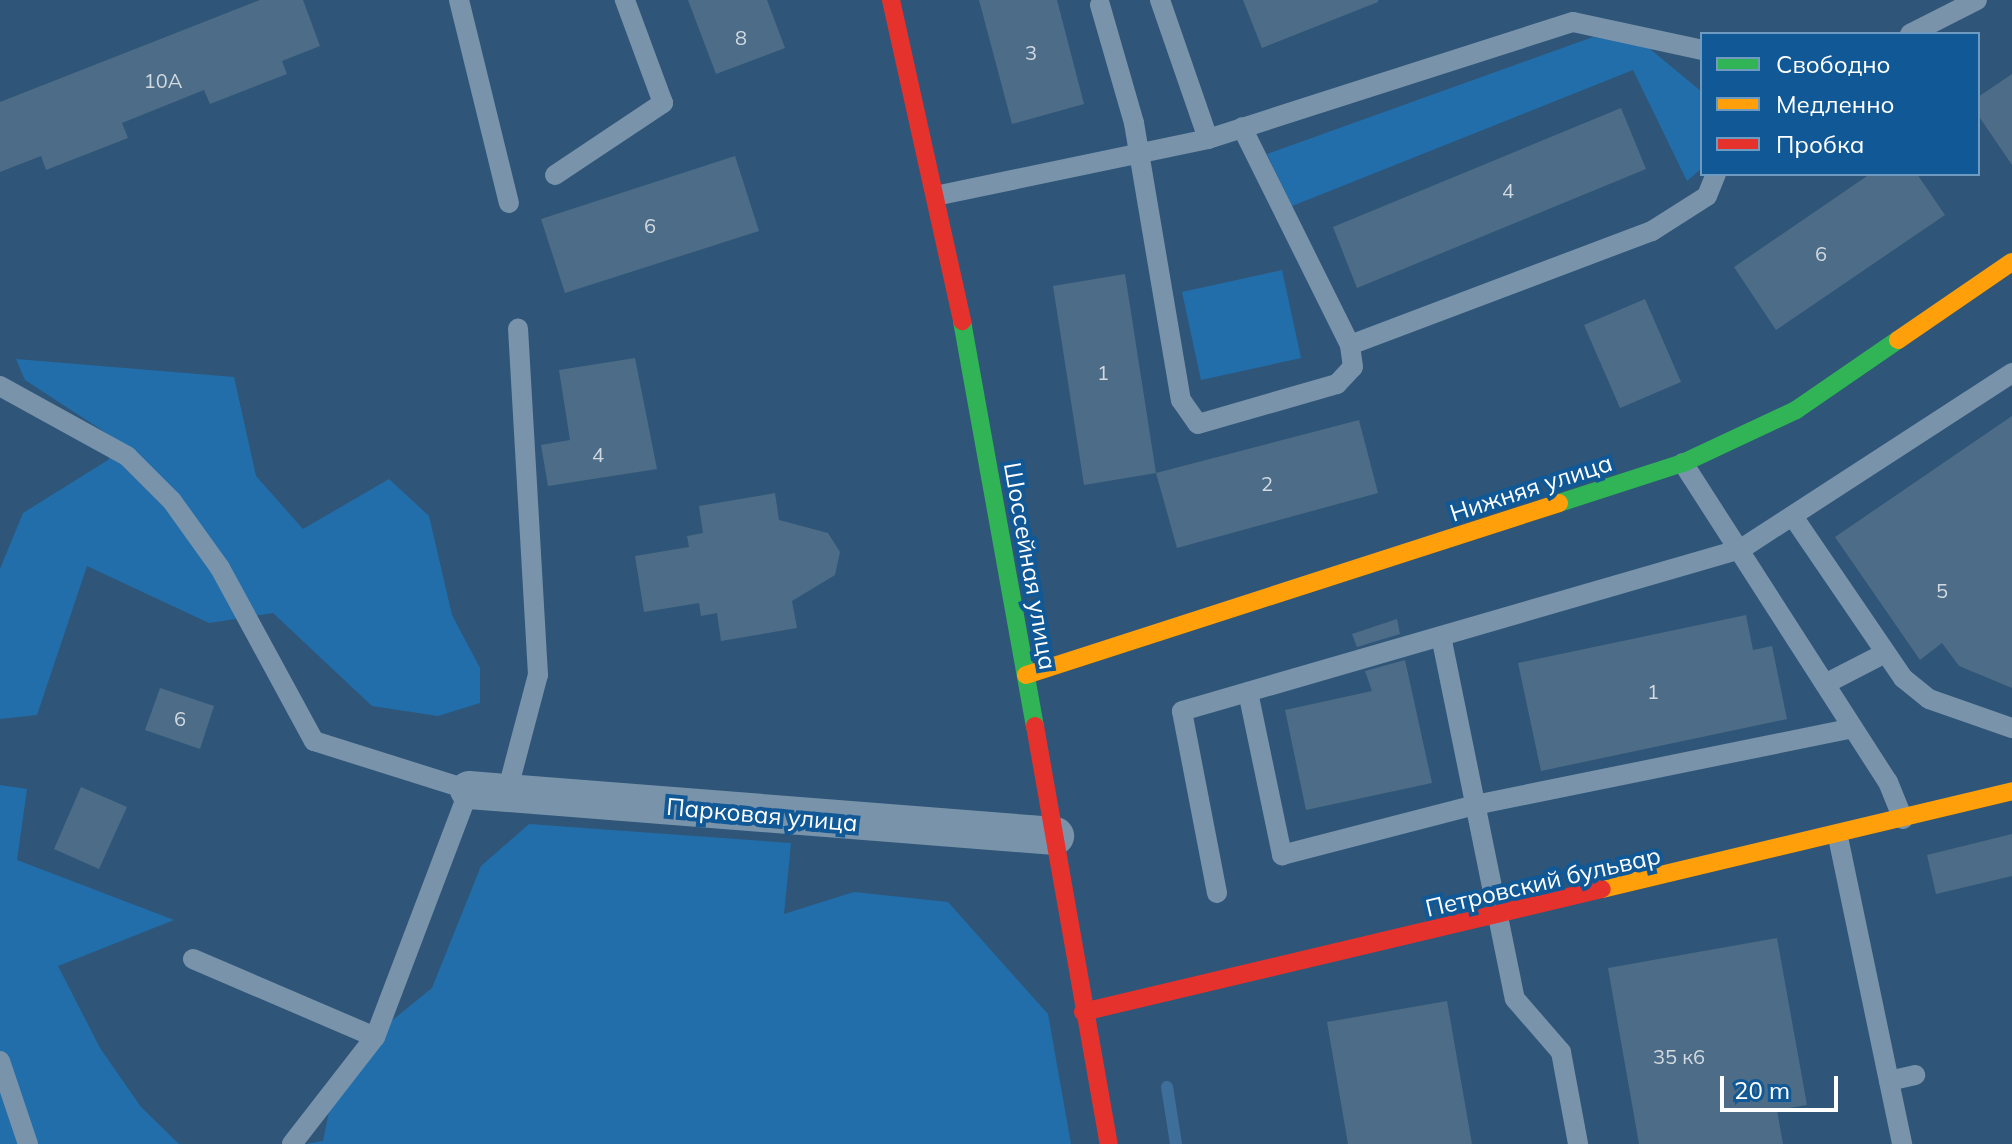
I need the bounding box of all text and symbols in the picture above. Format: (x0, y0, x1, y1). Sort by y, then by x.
house number: 8 (735, 25, 747, 49)
legend (1700, 32, 1980, 176)
house number: 3 (1025, 40, 1037, 64)
text: Свободно (1776, 49, 1891, 79)
house number: 10А (144, 68, 182, 92)
text: Медленно (1776, 89, 1895, 119)
text: Пробка (1776, 129, 1864, 159)
house number: 4 (1502, 178, 1514, 202)
house number: 6 (644, 213, 656, 237)
house number: 6 (1815, 241, 1827, 265)
house number: 1 (1097, 360, 1109, 384)
house number: 4 (592, 442, 604, 466)
street label: Нижняя улица (1446, 448, 1616, 528)
street label: Шоссейная улица (998, 460, 1062, 672)
house number: 2 (1261, 471, 1273, 495)
house number: 5 (1936, 578, 1948, 602)
house number: 1 (1647, 679, 1659, 703)
house number: 6 (174, 706, 186, 730)
street label: Парковая улица (665, 792, 859, 838)
street label: Петровский бульвар (1423, 841, 1663, 923)
house number: 35 к6 (1653, 1044, 1705, 1068)
scale bar (1724, 1060, 1842, 1110)
text: 20 m (1734, 1075, 1790, 1105)

